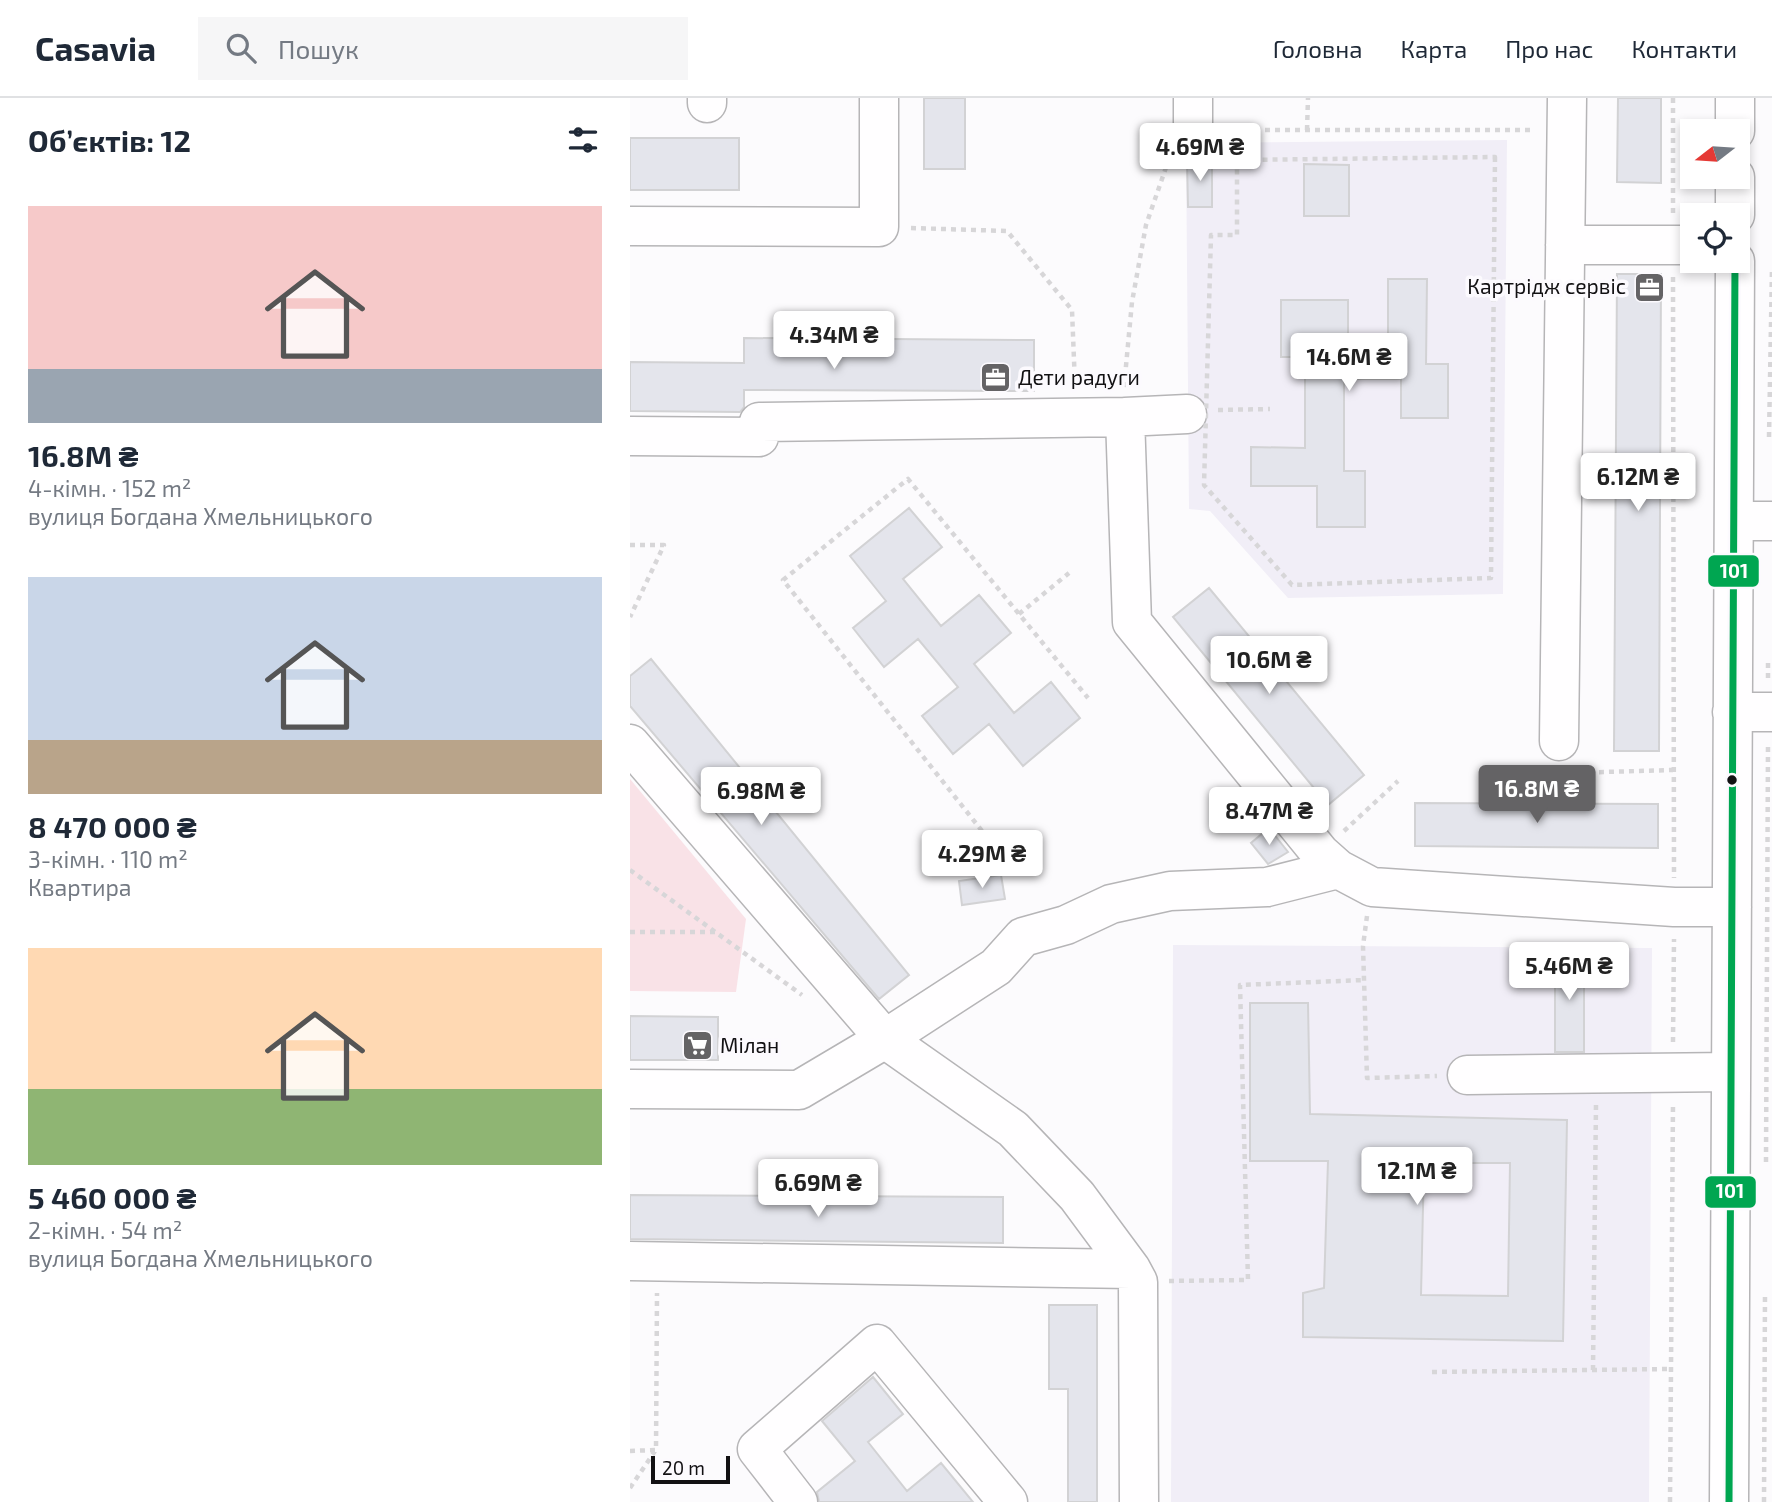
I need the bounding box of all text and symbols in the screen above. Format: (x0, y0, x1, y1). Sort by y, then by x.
search box (198, 17, 688, 80)
text: Casavia (35, 28, 156, 68)
icon: search (222, 29, 260, 67)
text: Пошук (278, 33, 359, 64)
text: Головна (1273, 34, 1363, 63)
text: Карта (1401, 34, 1467, 63)
text: Про нас (1505, 34, 1593, 63)
text: Контакти (1631, 34, 1737, 63)
north arrow (1680, 119, 1750, 189)
map controls (1680, 119, 1750, 273)
icon: filters (564, 121, 602, 159)
text: Об’єктів: 12 (28, 122, 191, 158)
pin: 4.69M ₴ (1135, 123, 1265, 183)
text: 4.69M ₴ (1156, 132, 1244, 160)
button: locate (1680, 203, 1750, 273)
icon: home (252, 251, 378, 377)
office icon: Картрiдж сервiс (1632, 270, 1666, 304)
place label: Картрiдж сервiс (1467, 273, 1626, 298)
pin: 4.34M ₴ (769, 312, 899, 371)
text: 4.34M ₴ (789, 320, 879, 348)
pin: 14.6M ₴ (1284, 334, 1414, 393)
text: 14.6M ₴ (1306, 342, 1392, 370)
office icon: Дети радуги (978, 361, 1012, 395)
place label: Дети радуги (1018, 364, 1140, 390)
text: 16.8M ₴ (28, 437, 139, 473)
pin: 6.12M ₴ (1573, 454, 1703, 513)
text: 6.12M ₴ (1597, 462, 1679, 490)
text: 4-кімн. · 152 m² (28, 474, 191, 502)
text: вулиця Богдана Хмельницького (28, 502, 373, 530)
line badge: 101 (1707, 554, 1760, 588)
text: 101 (1720, 559, 1748, 582)
icon: home (252, 622, 378, 748)
pin: 10.6M ₴ (1204, 636, 1334, 696)
text: 10.6M ₴ (1227, 645, 1312, 673)
pin: 16.8M ₴ (1472, 766, 1602, 825)
pin: 6.98M ₴ (696, 768, 826, 827)
unlabelled marker (1725, 773, 1739, 787)
text: 16.8M ₴ (1495, 774, 1579, 802)
text: 6.98M ₴ (717, 776, 805, 804)
pin: 8.47M ₴ (1204, 788, 1334, 847)
text: 8.47M ₴ (1225, 796, 1313, 824)
text: 8 470 000 ₴ (28, 808, 197, 844)
pin: 4.29M ₴ (917, 830, 1047, 890)
text: 4.29M ₴ (938, 839, 1026, 867)
text: 3-кімн. · 110 m² (28, 845, 188, 873)
text: Квартира (28, 873, 132, 901)
pin: 5.46M ₴ (1504, 942, 1634, 1002)
text: 5.46M ₴ (1525, 951, 1613, 979)
icon: home (252, 993, 378, 1119)
supermarket icon: Мілан (680, 1029, 714, 1063)
place label: Мілан (720, 1032, 779, 1057)
pin: 12.1M ₴ (1352, 1148, 1482, 1207)
text: 12.1M ₴ (1377, 1156, 1457, 1184)
pin: 6.69M ₴ (753, 1160, 883, 1219)
text: 6.69M ₴ (774, 1168, 862, 1196)
line badge: 101 (1704, 1175, 1757, 1209)
text: 5 460 000 ₴ (28, 1179, 197, 1215)
text: 101 (1716, 1179, 1744, 1202)
text: 2-кімн. · 54 m² (28, 1216, 182, 1244)
text: вулиця Богдана Хмельницького (28, 1244, 373, 1272)
scale bar (651, 1453, 730, 1485)
text: 20 m (662, 1456, 705, 1479)

